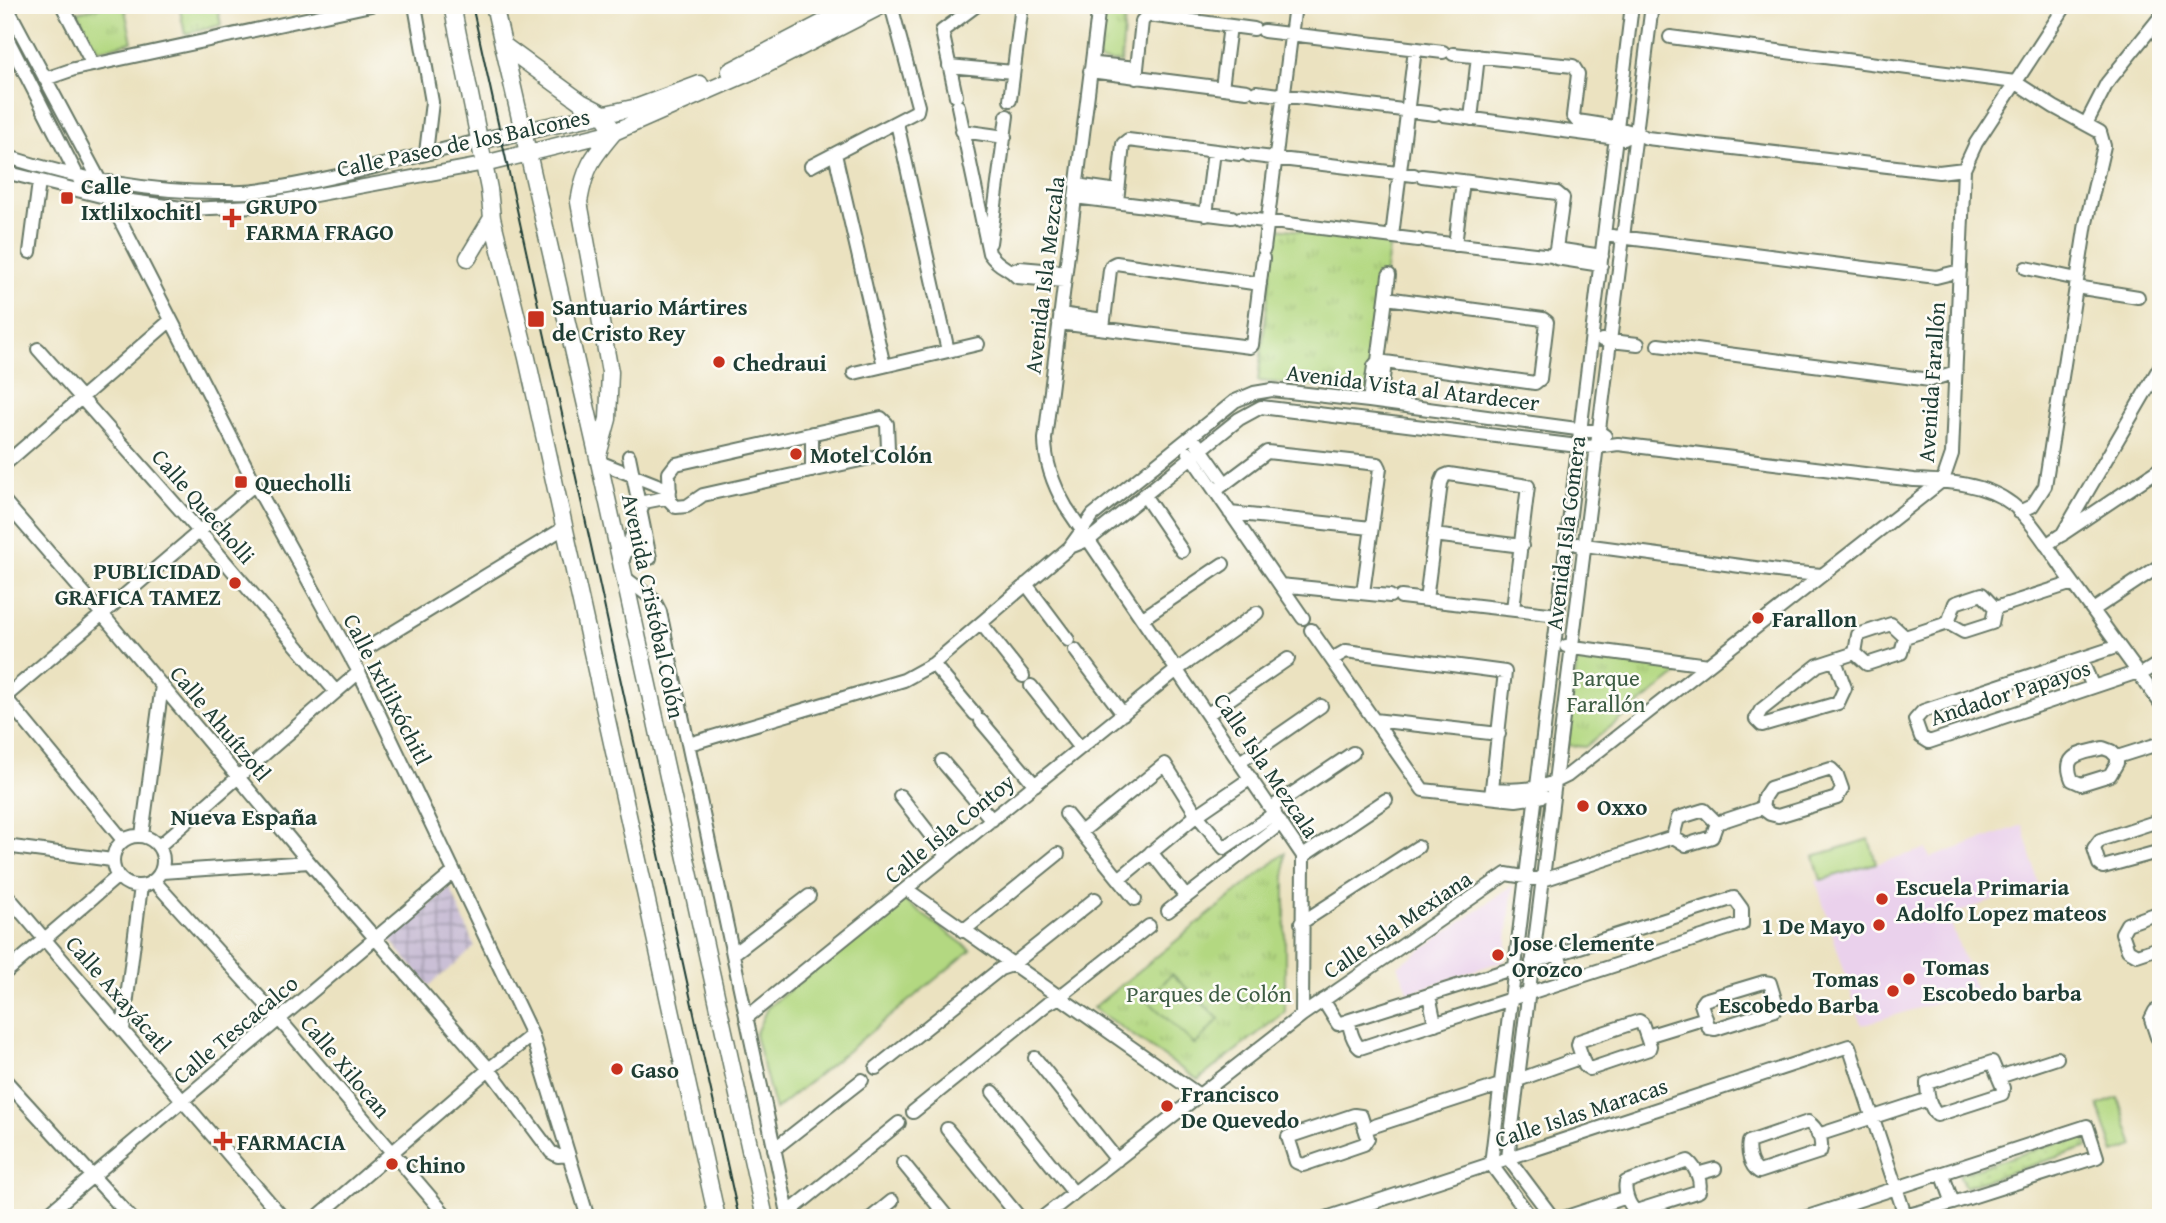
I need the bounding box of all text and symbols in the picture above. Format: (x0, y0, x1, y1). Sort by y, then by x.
street label: Calle Paseo de los Balcones (334, 99, 592, 185)
place label: Calle Ixtlilxochitl (81, 169, 202, 228)
street label: Avenida Isla Mezcala (1016, 174, 1073, 376)
place label: GRUPO FARMA FRAGO (246, 189, 394, 248)
marker: Calle Ixtlilxochitl (59, 190, 75, 206)
marker: GRUPO FARMA FRAGO (224, 210, 240, 226)
place label: Santuario Mártires de Cristo Rey (552, 290, 748, 349)
street label: Avenida Farallón (1909, 300, 1953, 463)
marker: Santuario Mártires de Cristo Rey (526, 309, 546, 329)
place label: Chedraui (733, 346, 827, 379)
marker: Chedraui (711, 354, 727, 370)
street label: Avenida Vista al Atardecer (1284, 355, 1542, 419)
street label: Avenida Isla Gomera (1537, 434, 1593, 632)
place label: Motel Colón (810, 438, 933, 471)
street label: Calle Quecholli (145, 441, 263, 571)
marker: Motel Colón (788, 446, 804, 462)
place label: Quecholli (255, 466, 351, 499)
marker: Quecholli (233, 474, 249, 490)
street label: Avenida Cristóbal Colón (614, 490, 694, 722)
place label: PUBLICIDAD GRAFICA TAMEZ (55, 554, 221, 613)
marker: PUBLICIDAD GRAFICA TAMEZ (227, 575, 243, 591)
place label: Farallon (1772, 602, 1857, 635)
street label: Calle Ixtlilxóchitl (336, 608, 440, 770)
marker: Farallon (1750, 610, 1766, 626)
street label: Andador Papayos (1926, 651, 2094, 733)
street label: Calle Ahuítzotl (163, 658, 279, 788)
park label: Parque Farallón (1567, 661, 1646, 720)
street label: Calle Isla Mezcala (1206, 686, 1328, 844)
street label: Calle Isla Contoy (877, 765, 1022, 891)
place label: Oxxo (1597, 790, 1648, 823)
marker: Oxxo (1575, 798, 1591, 814)
district label: Nueva España (171, 799, 318, 834)
street label: Calle Isla Mexiana (1316, 862, 1478, 986)
place label: Escuela Primaria Adolfo Lopez mateos (1896, 870, 2107, 929)
marker: Escuela Primaria Adolfo Lopez mateos (1874, 891, 1890, 907)
place label: 1 De Mayo (1762, 909, 1865, 942)
marker: 1 De Mayo (1871, 917, 1887, 933)
place label: Jose Clemente Orozco (1508, 926, 1654, 985)
street label: Calle Axayácatl (58, 928, 180, 1060)
marker: Jose Clemente Orozco (1490, 947, 1506, 963)
place label: Tomas Escobedo barba (1923, 950, 2082, 1009)
place label: Tomas Escobedo Barba (1719, 962, 1879, 1021)
street label: Calle Tescacalco (165, 967, 305, 1091)
marker: Tomas Escobedo barba (1901, 971, 1917, 987)
park label: Parques de Colón (1126, 977, 1292, 1010)
marker: Tomas Escobedo Barba (1885, 983, 1901, 999)
street label: Calle Xilocan (293, 1007, 399, 1125)
place label: Gaso (631, 1053, 679, 1086)
marker: Gaso (609, 1061, 625, 1077)
street label: Calle Islas Maracas (1490, 1069, 1672, 1155)
place label: Francisco De Quevedo (1181, 1077, 1299, 1136)
marker: Francisco De Quevedo (1159, 1098, 1175, 1114)
place label: FARMACIA (237, 1125, 346, 1158)
marker: FARMACIA (215, 1133, 231, 1149)
place label: Chino (406, 1148, 466, 1181)
marker: Chino (384, 1156, 400, 1172)

